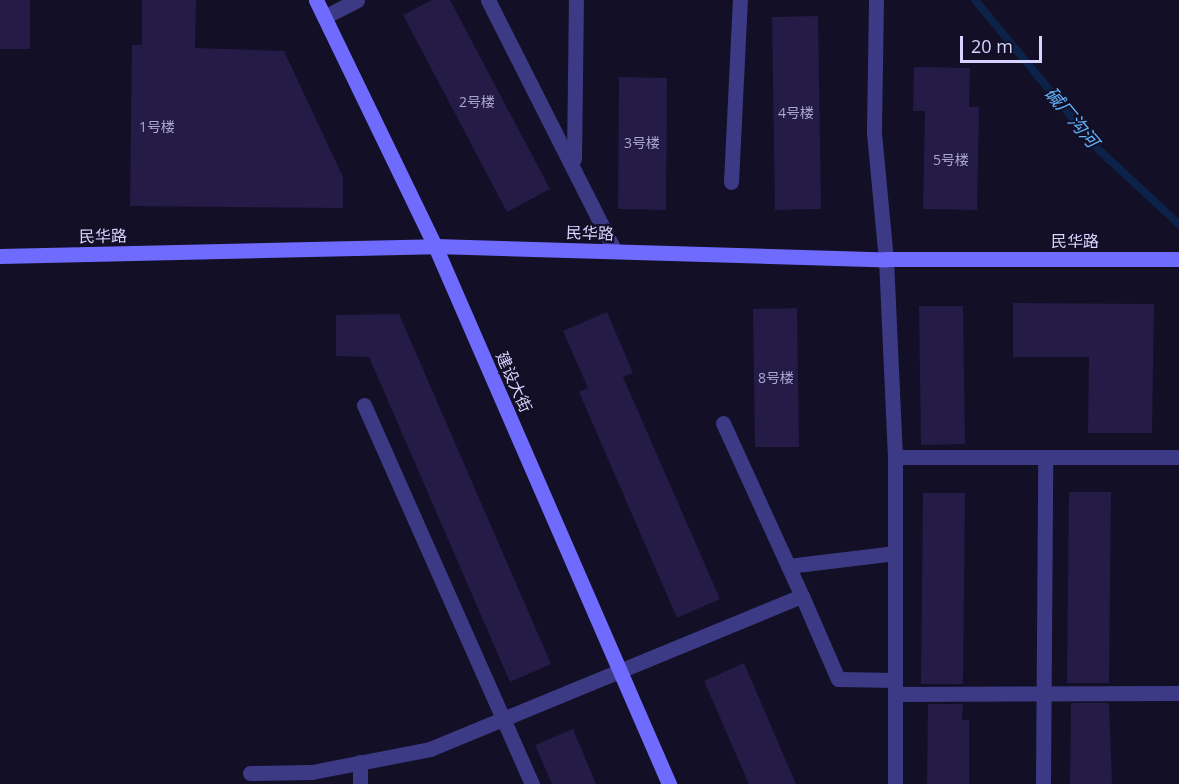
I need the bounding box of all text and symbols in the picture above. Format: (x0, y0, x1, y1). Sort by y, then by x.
scale bar (963, 24, 1046, 62)
text: 20 m (971, 34, 1013, 58)
water label: 碱厂沟河 (1041, 82, 1103, 152)
house number: 2号楼 (459, 94, 495, 110)
house number: 4号楼 (778, 105, 814, 121)
house number: 1号楼 (139, 119, 175, 135)
house number: 3号楼 (624, 135, 660, 151)
house number: 5号楼 (933, 152, 969, 168)
street label: 民华路 (566, 223, 614, 243)
street label: 民华路 (79, 226, 127, 246)
street label: 民华路 (1051, 231, 1099, 251)
street label: 建设大街 (492, 349, 536, 415)
house number: 8号楼 (758, 370, 794, 386)

